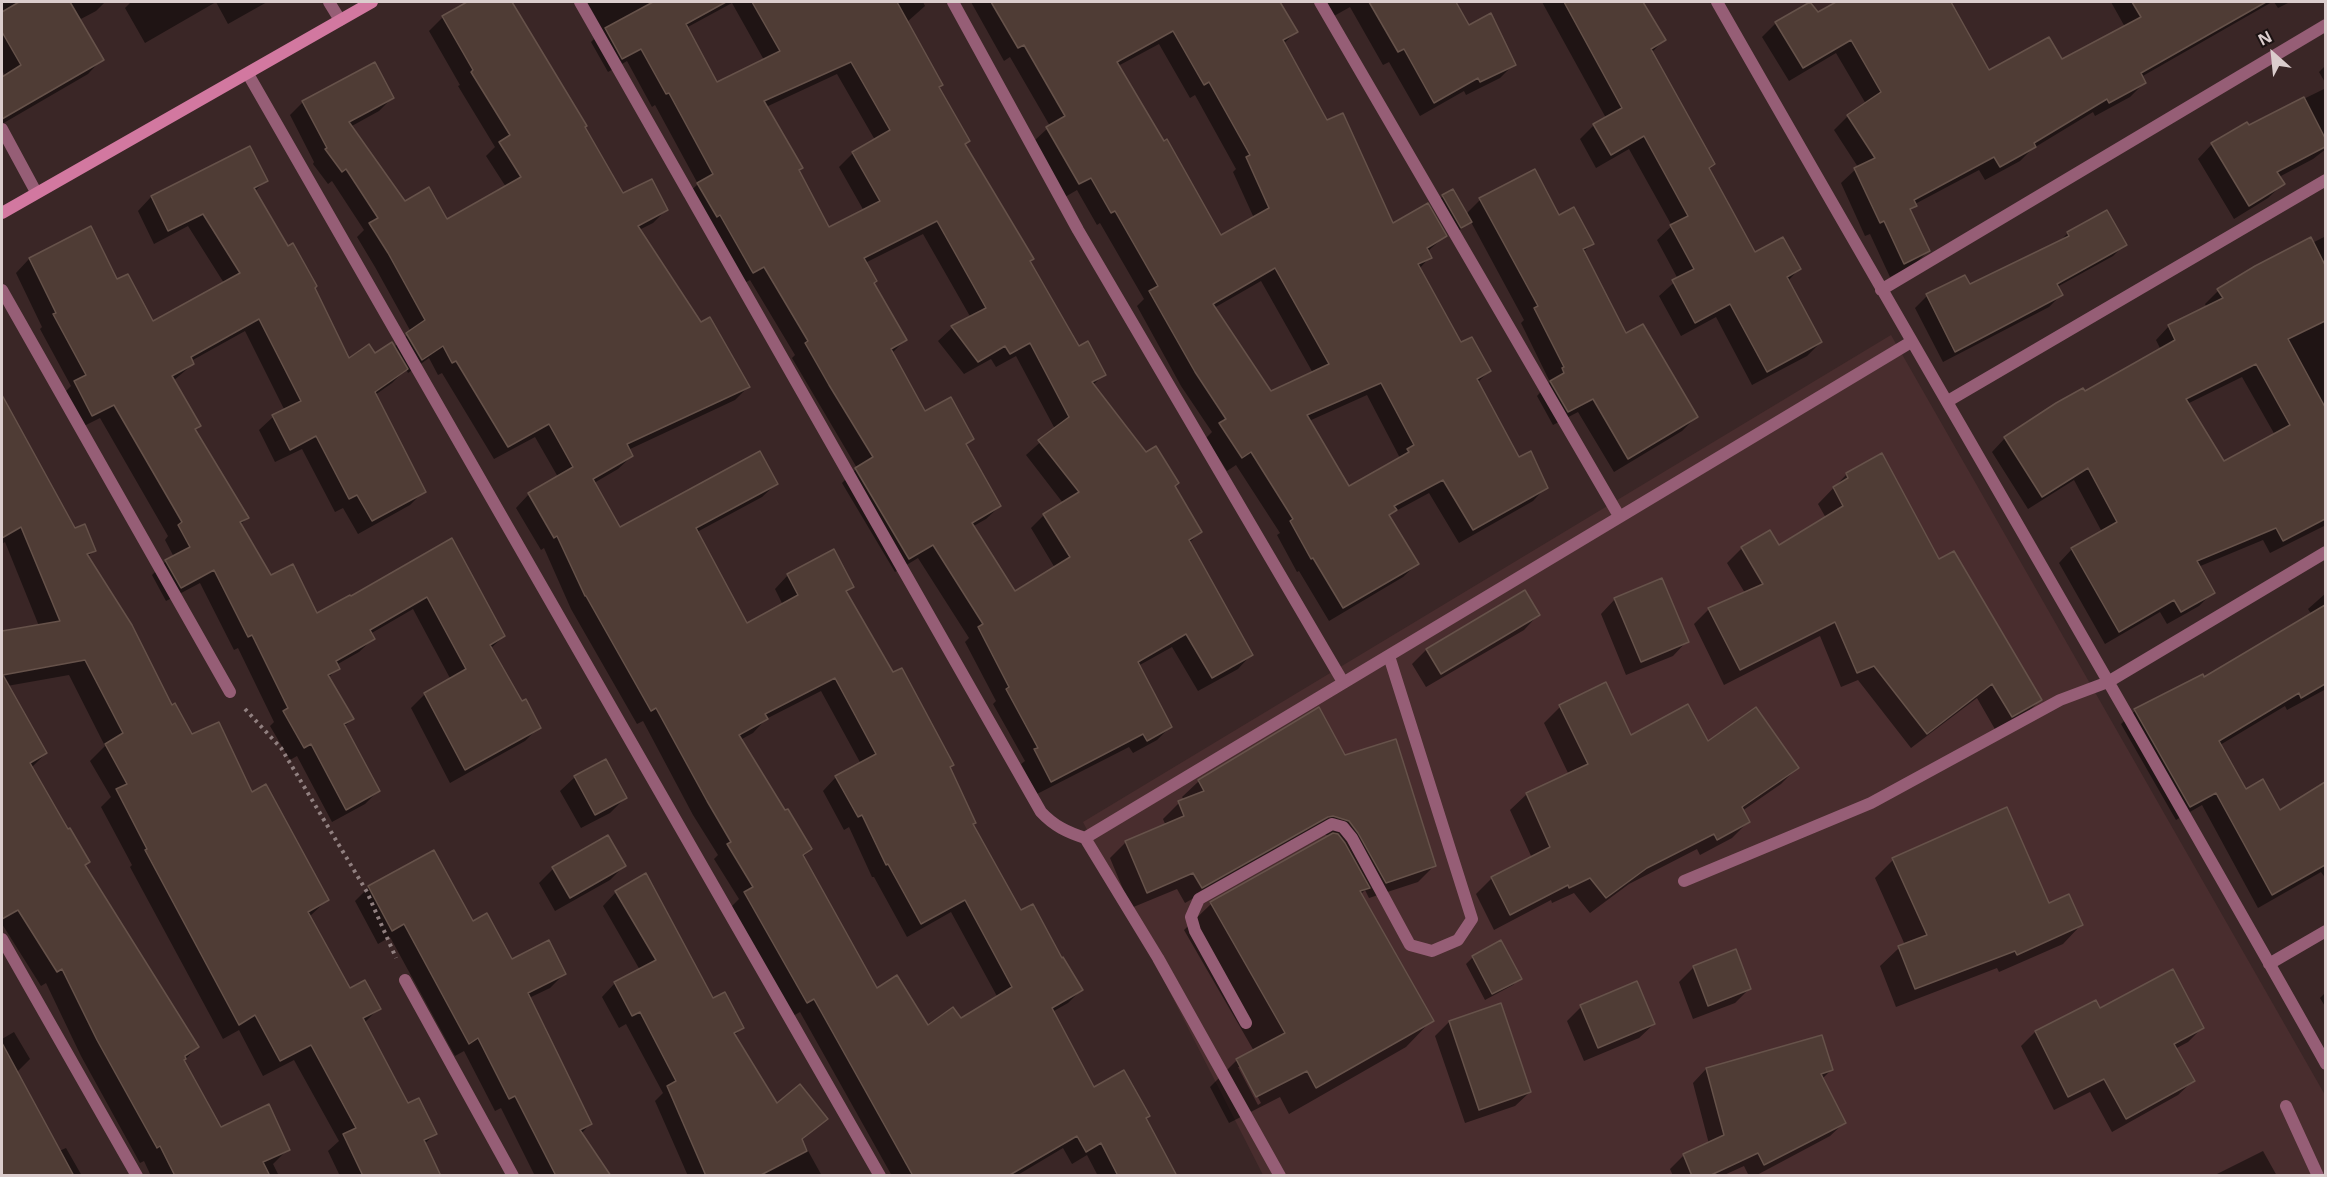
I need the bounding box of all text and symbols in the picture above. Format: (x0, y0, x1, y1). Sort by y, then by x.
north arrow (2243, 24, 2303, 84)
text: N (2254, 25, 2276, 51)

